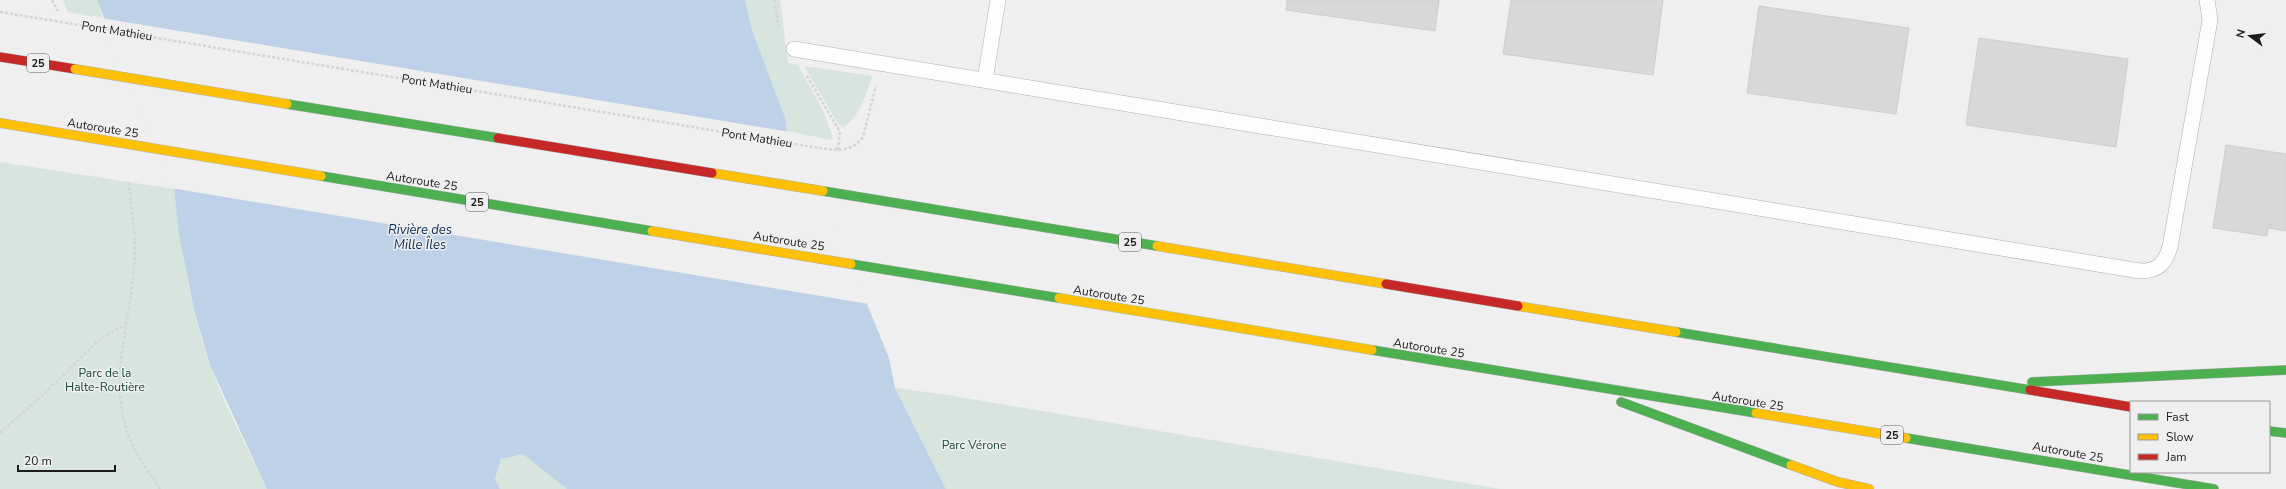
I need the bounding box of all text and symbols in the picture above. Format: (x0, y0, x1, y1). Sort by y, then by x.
north arrow (2230, 16, 2270, 56)
street label: Pont Mathieu (80, 17, 154, 45)
text: N (2233, 28, 2249, 39)
road number: 25 (27, 54, 49, 72)
street label: Pont Mathieu (400, 70, 474, 98)
street label: Autoroute 25 (66, 114, 140, 142)
street label: Pont Mathieu (720, 124, 794, 152)
street label: Autoroute 25 (385, 167, 459, 195)
road number: 25 (466, 193, 488, 211)
water label: Rivière des Mille Îles (388, 221, 452, 254)
street label: Autoroute 25 (752, 227, 826, 255)
road number: 25 (1119, 233, 1141, 251)
street label: Autoroute 25 (1072, 281, 1146, 309)
street label: Autoroute 25 (1392, 334, 1466, 362)
park label: Parc de la Halte-Routière (65, 365, 145, 395)
street label: Autoroute 25 (1711, 387, 1785, 415)
legend (2130, 401, 2270, 473)
text: Fast (2166, 409, 2189, 425)
road number: 25 (1881, 426, 1903, 444)
text: Slow (2166, 429, 2194, 445)
park label: Parc Vérone (942, 437, 1006, 453)
street label: Autoroute 25 (2031, 438, 2105, 466)
scale bar (18, 447, 115, 473)
text: Jam (2165, 449, 2187, 465)
text: 20 m (24, 453, 52, 469)

